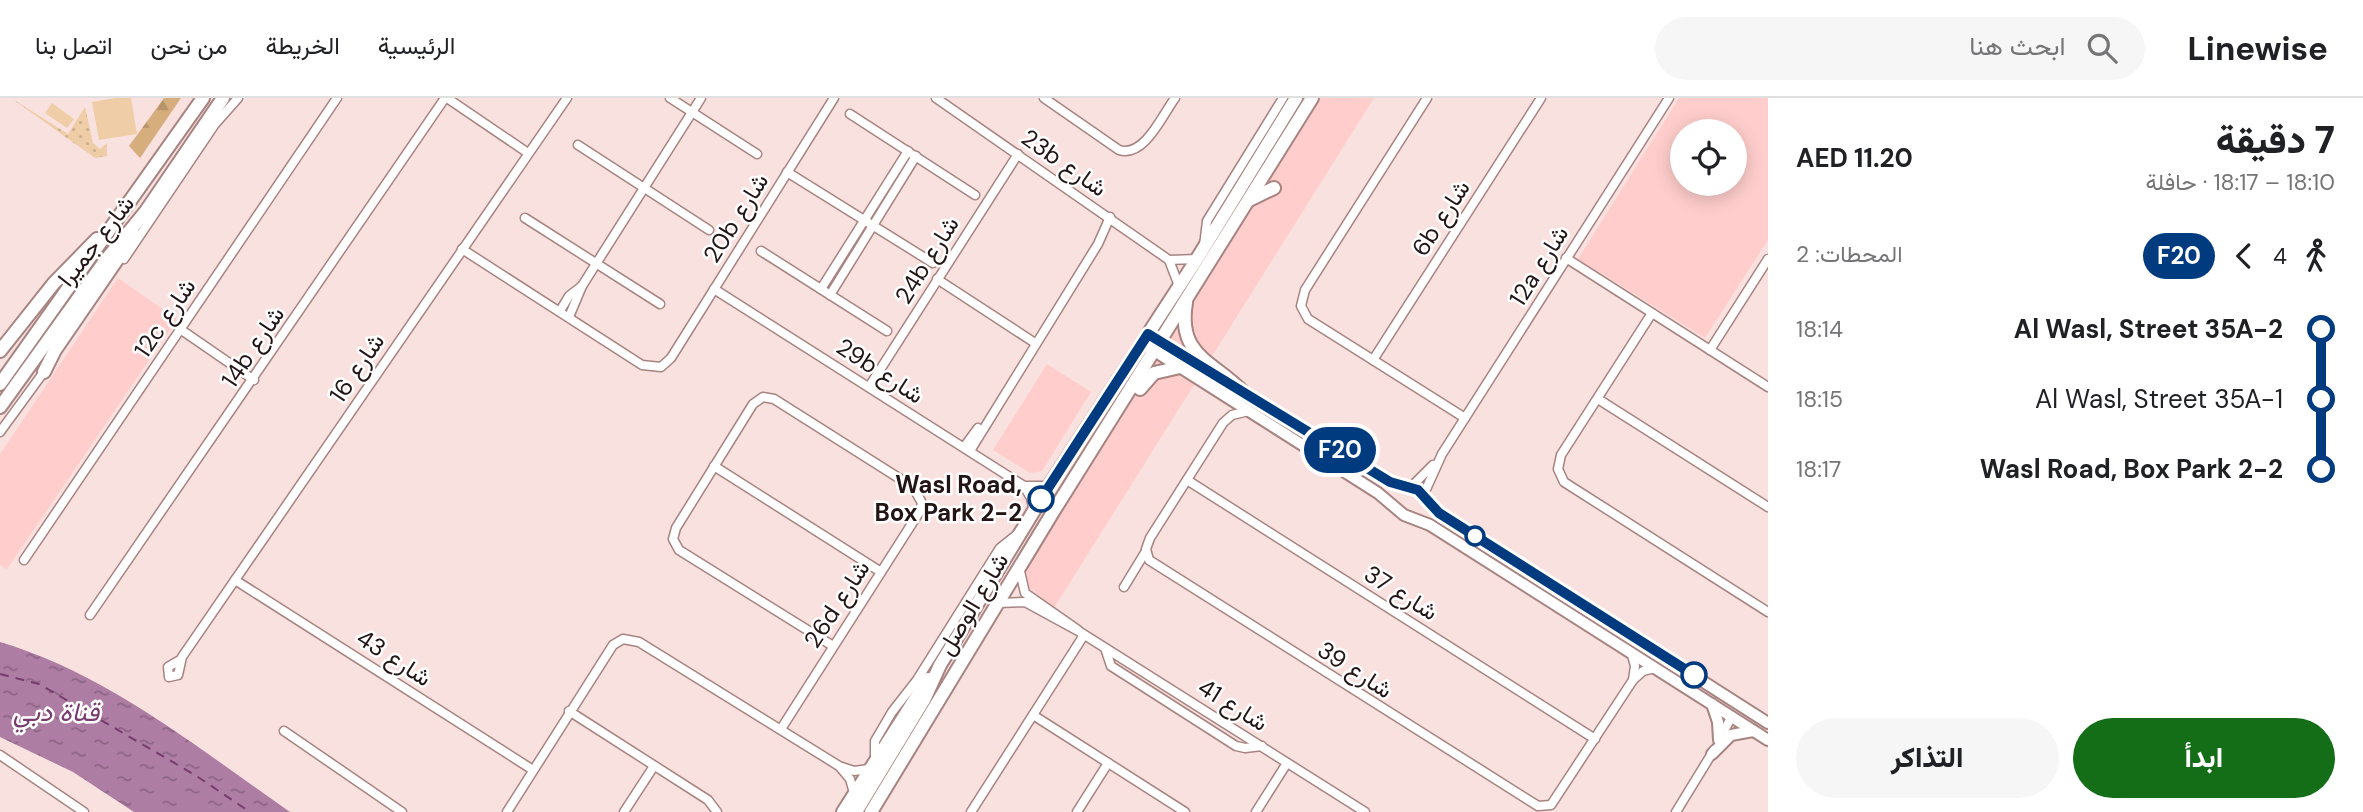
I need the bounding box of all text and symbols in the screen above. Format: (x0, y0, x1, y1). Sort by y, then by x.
search box (1655, 17, 2145, 80)
text: Linewise (2187, 27, 2328, 70)
text: ابحث هنا (1969, 29, 2065, 63)
icon: search (2083, 29, 2121, 67)
text: اتصل بنا (35, 30, 112, 61)
text: من نحن (150, 30, 228, 61)
text: الخريطة (266, 30, 340, 61)
text: الرئيسية (378, 30, 455, 61)
text: 7 دقيقة (2216, 115, 2335, 165)
map controls (1670, 119, 1747, 196)
button: locate (1670, 119, 1747, 196)
street label: 23b شارع (1015, 122, 1113, 204)
text: AED 11.20 (1796, 141, 1913, 175)
street label: 20b شارع (696, 167, 776, 269)
text: 18:10 – 18:17 · حافلة (2145, 167, 2335, 197)
street label: 6b شارع (1404, 174, 1478, 262)
street label: شارع جميرا (50, 189, 142, 293)
street label: 24b شارع (888, 210, 966, 310)
street label: 12a شارع (1502, 220, 1576, 312)
icon: back (2225, 237, 2263, 275)
icon: walk (2297, 237, 2335, 275)
text: المحطات: 2 (1796, 239, 1903, 269)
text: F20 (2157, 240, 2201, 271)
text: 4 (2273, 241, 2287, 271)
street label: 12c شارع (127, 272, 203, 364)
street label: 14b شارع (214, 300, 292, 394)
text: Al Wasl, Street 35A-2 (2014, 312, 2283, 346)
text: 18:14 (1796, 314, 1843, 344)
street label: شارع 16 (322, 327, 392, 409)
street label: 29b شارع (830, 331, 930, 411)
text: Al Wasl, Street 35A-1 (2035, 382, 2283, 416)
text: 18:15 (1796, 384, 1843, 414)
line badge: F20 (1300, 427, 1380, 473)
text: F20 (1318, 434, 1362, 465)
text: Wasl Road, Box Park 2-2 (1980, 452, 2283, 486)
text: 18:17 (1796, 454, 1841, 484)
place label: Wasl Road, Box Park 2-2 (874, 469, 1022, 528)
marker: Wasl Road, Box Park 2-2 (1028, 486, 1054, 512)
unlabelled marker (1465, 526, 1485, 546)
street label: شارع الوصل (930, 547, 1016, 661)
street label: 26d شارع (797, 554, 877, 654)
street label: شارع 37 (1358, 558, 1444, 628)
street label: شارع 43 (350, 622, 438, 694)
street label: شارع 39 (1311, 634, 1399, 706)
unlabelled marker (1681, 662, 1707, 688)
street label: شارع 41 (1192, 671, 1274, 739)
water label: قناة دبي (13, 695, 101, 733)
button: التذاكر (1796, 718, 2059, 798)
button: ابدأ (2073, 718, 2335, 798)

